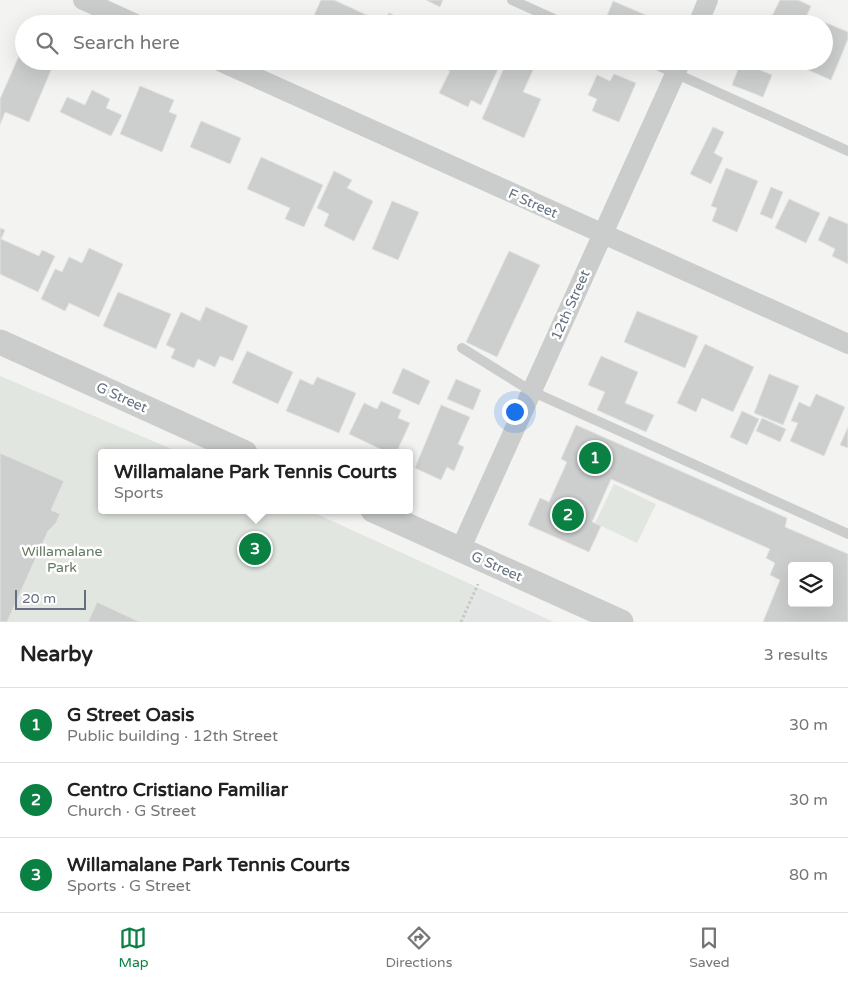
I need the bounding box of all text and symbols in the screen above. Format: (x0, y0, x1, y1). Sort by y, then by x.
search box (15, 15, 833, 70)
icon: search (33, 29, 61, 57)
text: Search here (73, 32, 180, 54)
street label: F Street (506, 185, 561, 222)
street label: 12th Street (547, 267, 594, 343)
street label: G Street (94, 379, 151, 417)
your location (502, 399, 528, 425)
pin: 1 (579, 439, 611, 477)
popup (98, 449, 413, 514)
text: Willamalane Park Tennis Courts (114, 461, 397, 483)
text: Sports (114, 483, 164, 503)
pin: 2 (552, 496, 584, 534)
pin: 3 (239, 530, 271, 568)
park label: Willamalane Park (22, 543, 103, 576)
street label: G Street (469, 548, 526, 586)
map controls (788, 562, 833, 607)
button: layers (788, 562, 833, 607)
scale bar (15, 587, 86, 610)
text: 20 m (22, 590, 56, 607)
text: Nearby (20, 642, 93, 667)
text: 3 results (764, 645, 828, 665)
text: G Street Oasis (67, 704, 194, 726)
text: 1 (31, 715, 41, 735)
text: 30 m (789, 715, 828, 735)
text: Public building · 12th Street (67, 726, 278, 746)
text: Centro Cristiano Familiar (67, 779, 288, 801)
text: 2 (31, 790, 41, 810)
text: 30 m (789, 790, 828, 810)
text: Church · G Street (67, 801, 196, 821)
text: Willamalane Park Tennis Courts (67, 854, 350, 876)
text: 3 (31, 865, 41, 885)
text: 80 m (789, 865, 828, 885)
text: Sports · G Street (67, 876, 191, 896)
tab: Map (118, 924, 149, 971)
tab: Directions (385, 924, 452, 971)
tab: Saved (689, 924, 730, 971)

